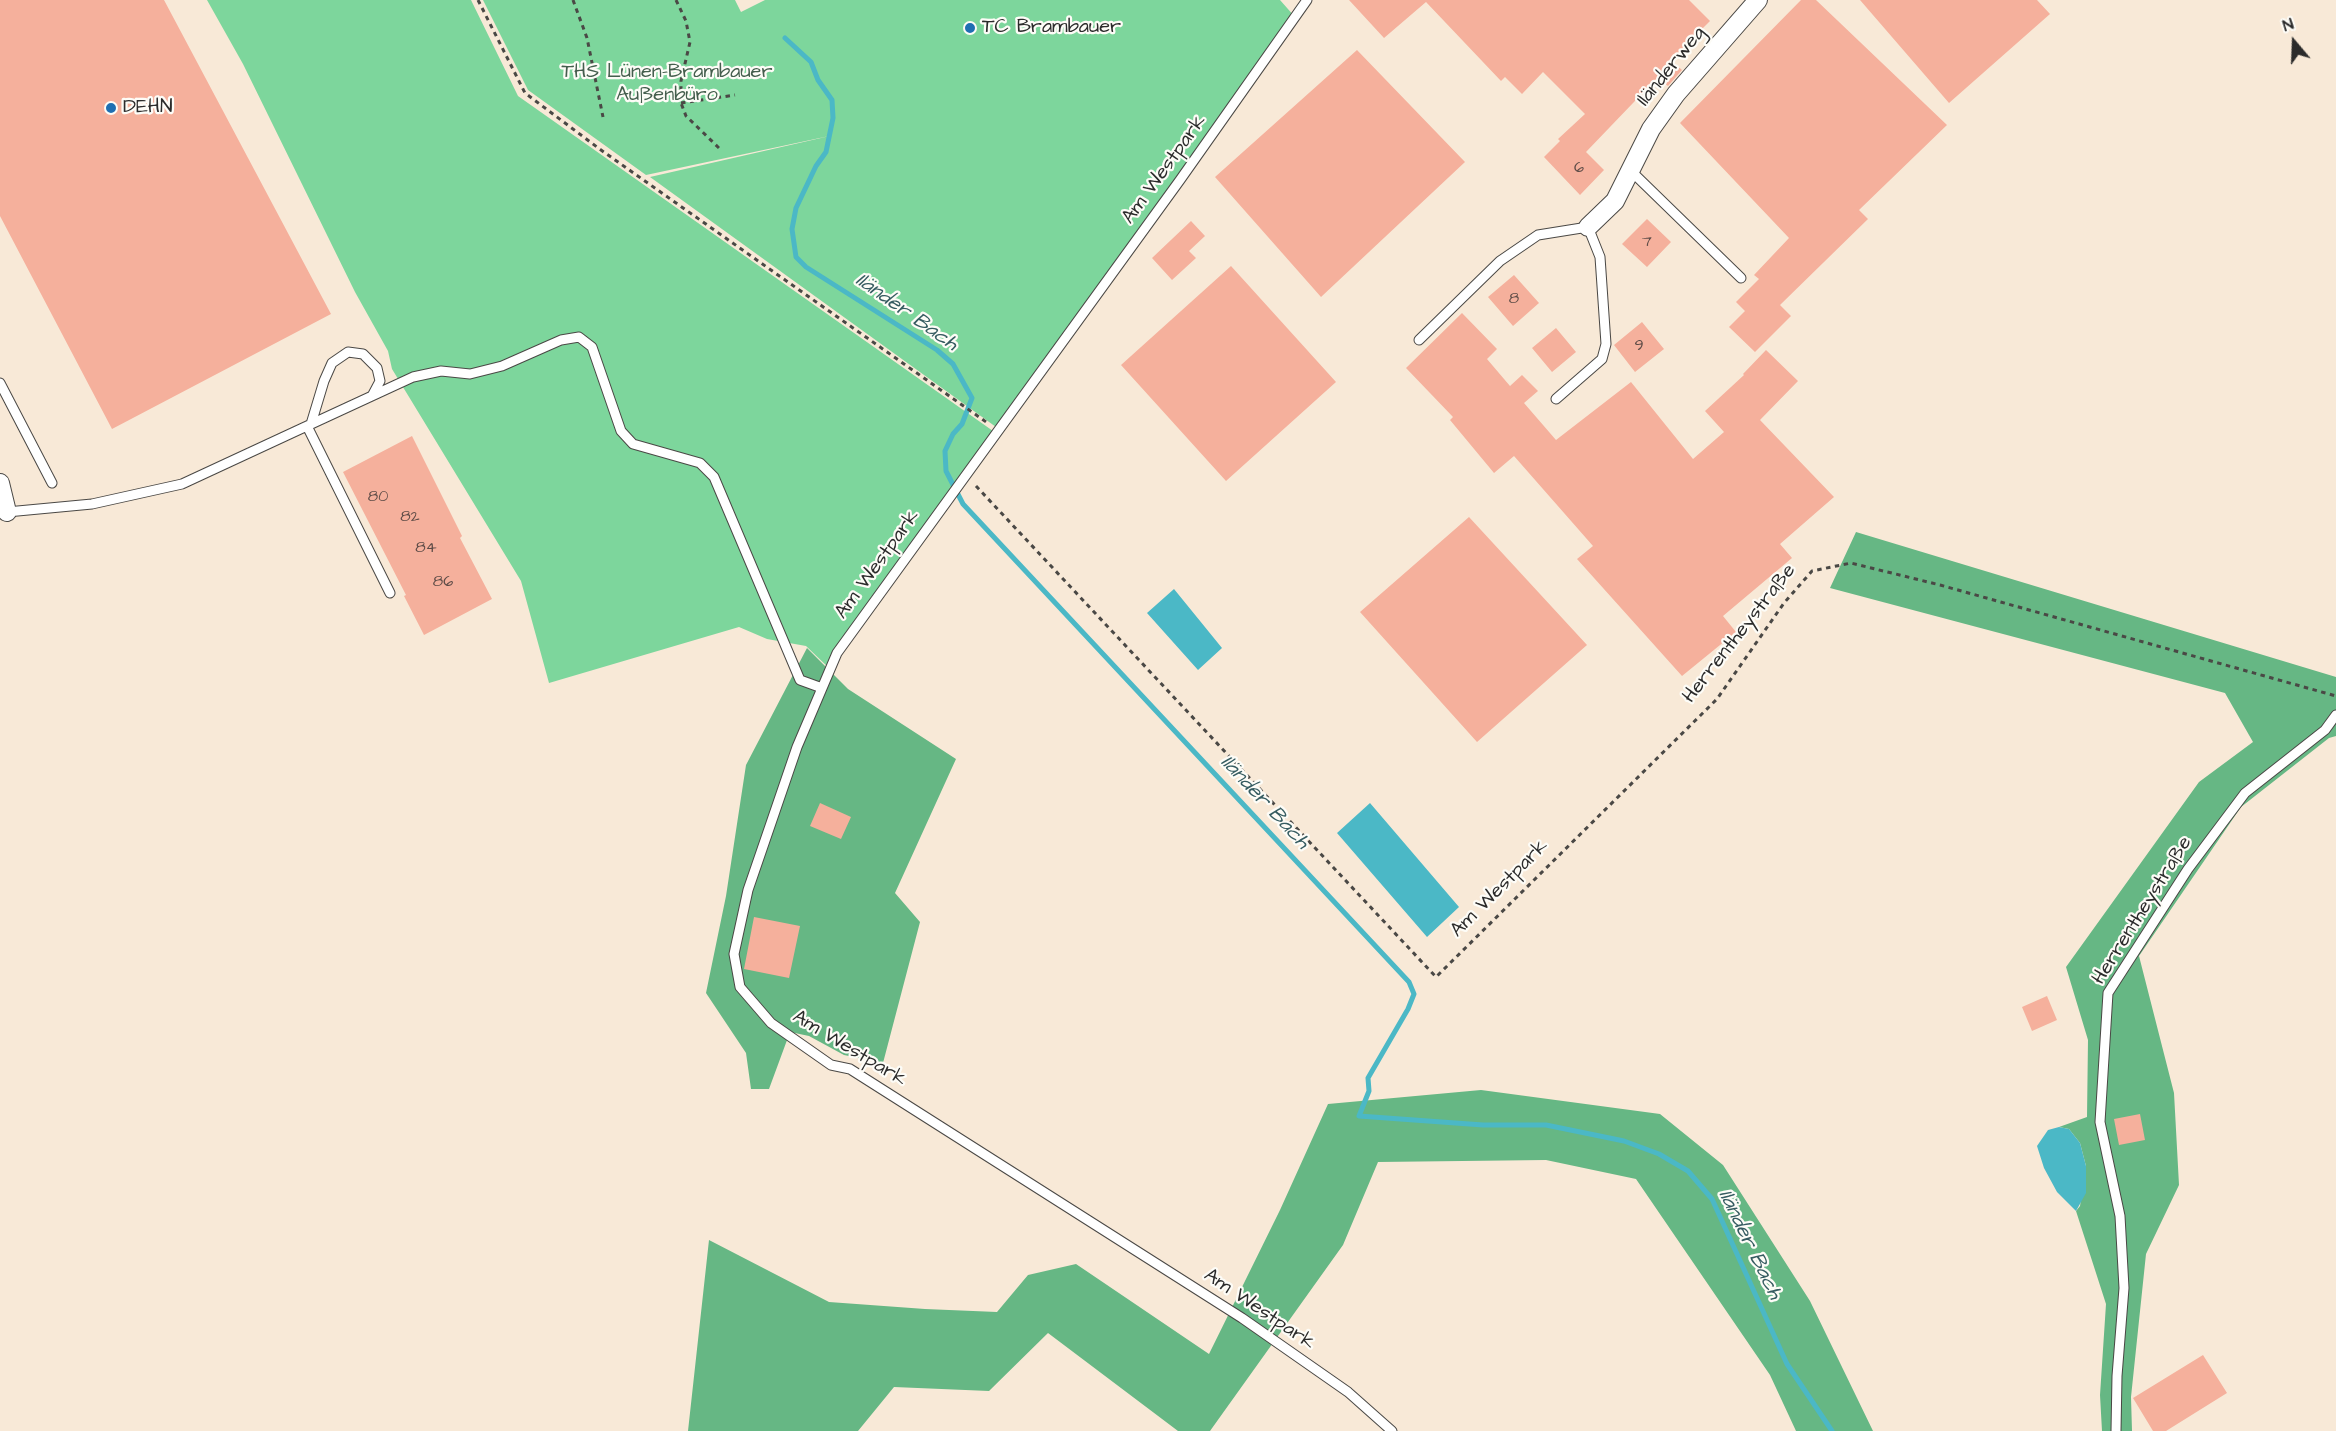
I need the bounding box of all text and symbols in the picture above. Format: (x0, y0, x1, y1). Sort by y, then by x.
north arrow (2264, 12, 2324, 72)
text: N (2280, 13, 2296, 37)
place label: TC Brambauer (982, 16, 1121, 40)
marker: TC Brambauer (963, 21, 977, 35)
street label: Iländerweg (1633, 22, 1711, 112)
park label: THS Lünen-Brambauer Außenbüro (562, 61, 772, 108)
place label: DEHN (123, 96, 172, 120)
marker: DEHN (104, 101, 118, 115)
street label: Am Westpark (1117, 111, 1213, 229)
house number: 6 (1574, 159, 1584, 179)
house number: 7 (1642, 233, 1652, 253)
water label: Iländer Bach (850, 269, 962, 357)
house number: 8 (1509, 290, 1519, 310)
house number: 9 (1634, 337, 1644, 357)
house number: 80 (368, 488, 388, 508)
street label: Am Westpark (830, 506, 926, 624)
house number: 82 (400, 508, 420, 528)
house number: 84 (415, 539, 437, 559)
street label: Herrentheystraße (1678, 560, 1802, 708)
house number: 86 (433, 573, 453, 593)
water label: Iländer Bach (1214, 751, 1314, 855)
street label: Herrentheystraße (2088, 833, 2198, 989)
street label: Am Westpark (1446, 835, 1554, 943)
street label: Am Westpark (788, 1006, 910, 1092)
water label: Iländer Bach (1712, 1186, 1786, 1304)
street label: Am Westpark (1199, 1264, 1319, 1356)

